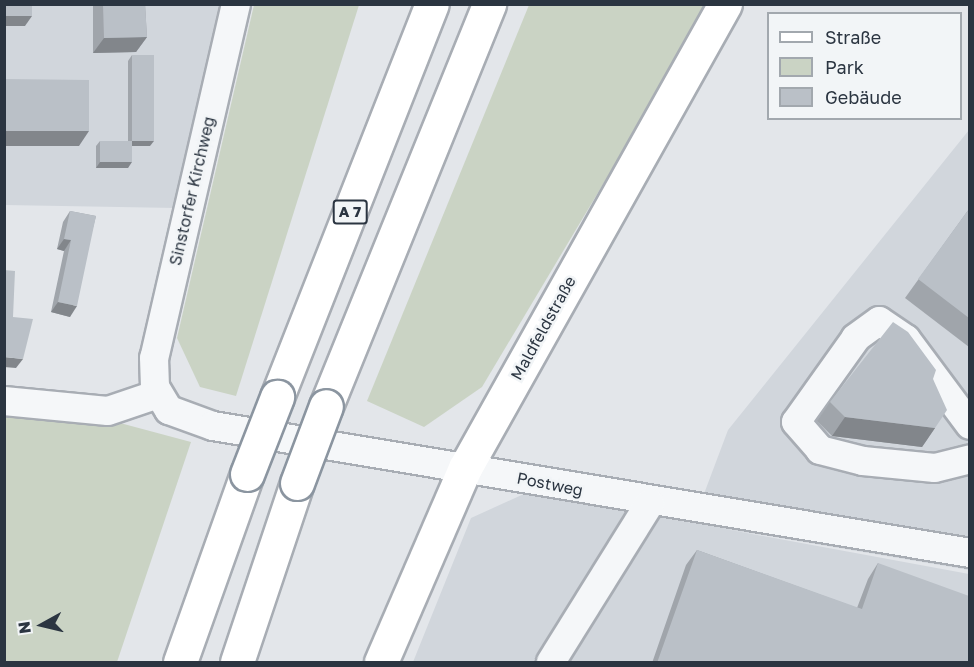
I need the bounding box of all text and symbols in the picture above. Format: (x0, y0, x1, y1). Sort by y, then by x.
legend (767, 12, 962, 120)
text: Straße (825, 26, 881, 48)
text: Park (825, 56, 864, 78)
text: Gebäude (825, 86, 902, 108)
street label: Sinstorfer Kirchweg (166, 115, 218, 267)
road number: A 7 (332, 200, 368, 224)
street label: Maldfeldstraße (507, 273, 579, 383)
street label: Postweg (515, 468, 585, 500)
north arrow (12, 595, 72, 655)
text: N (13, 620, 35, 635)

